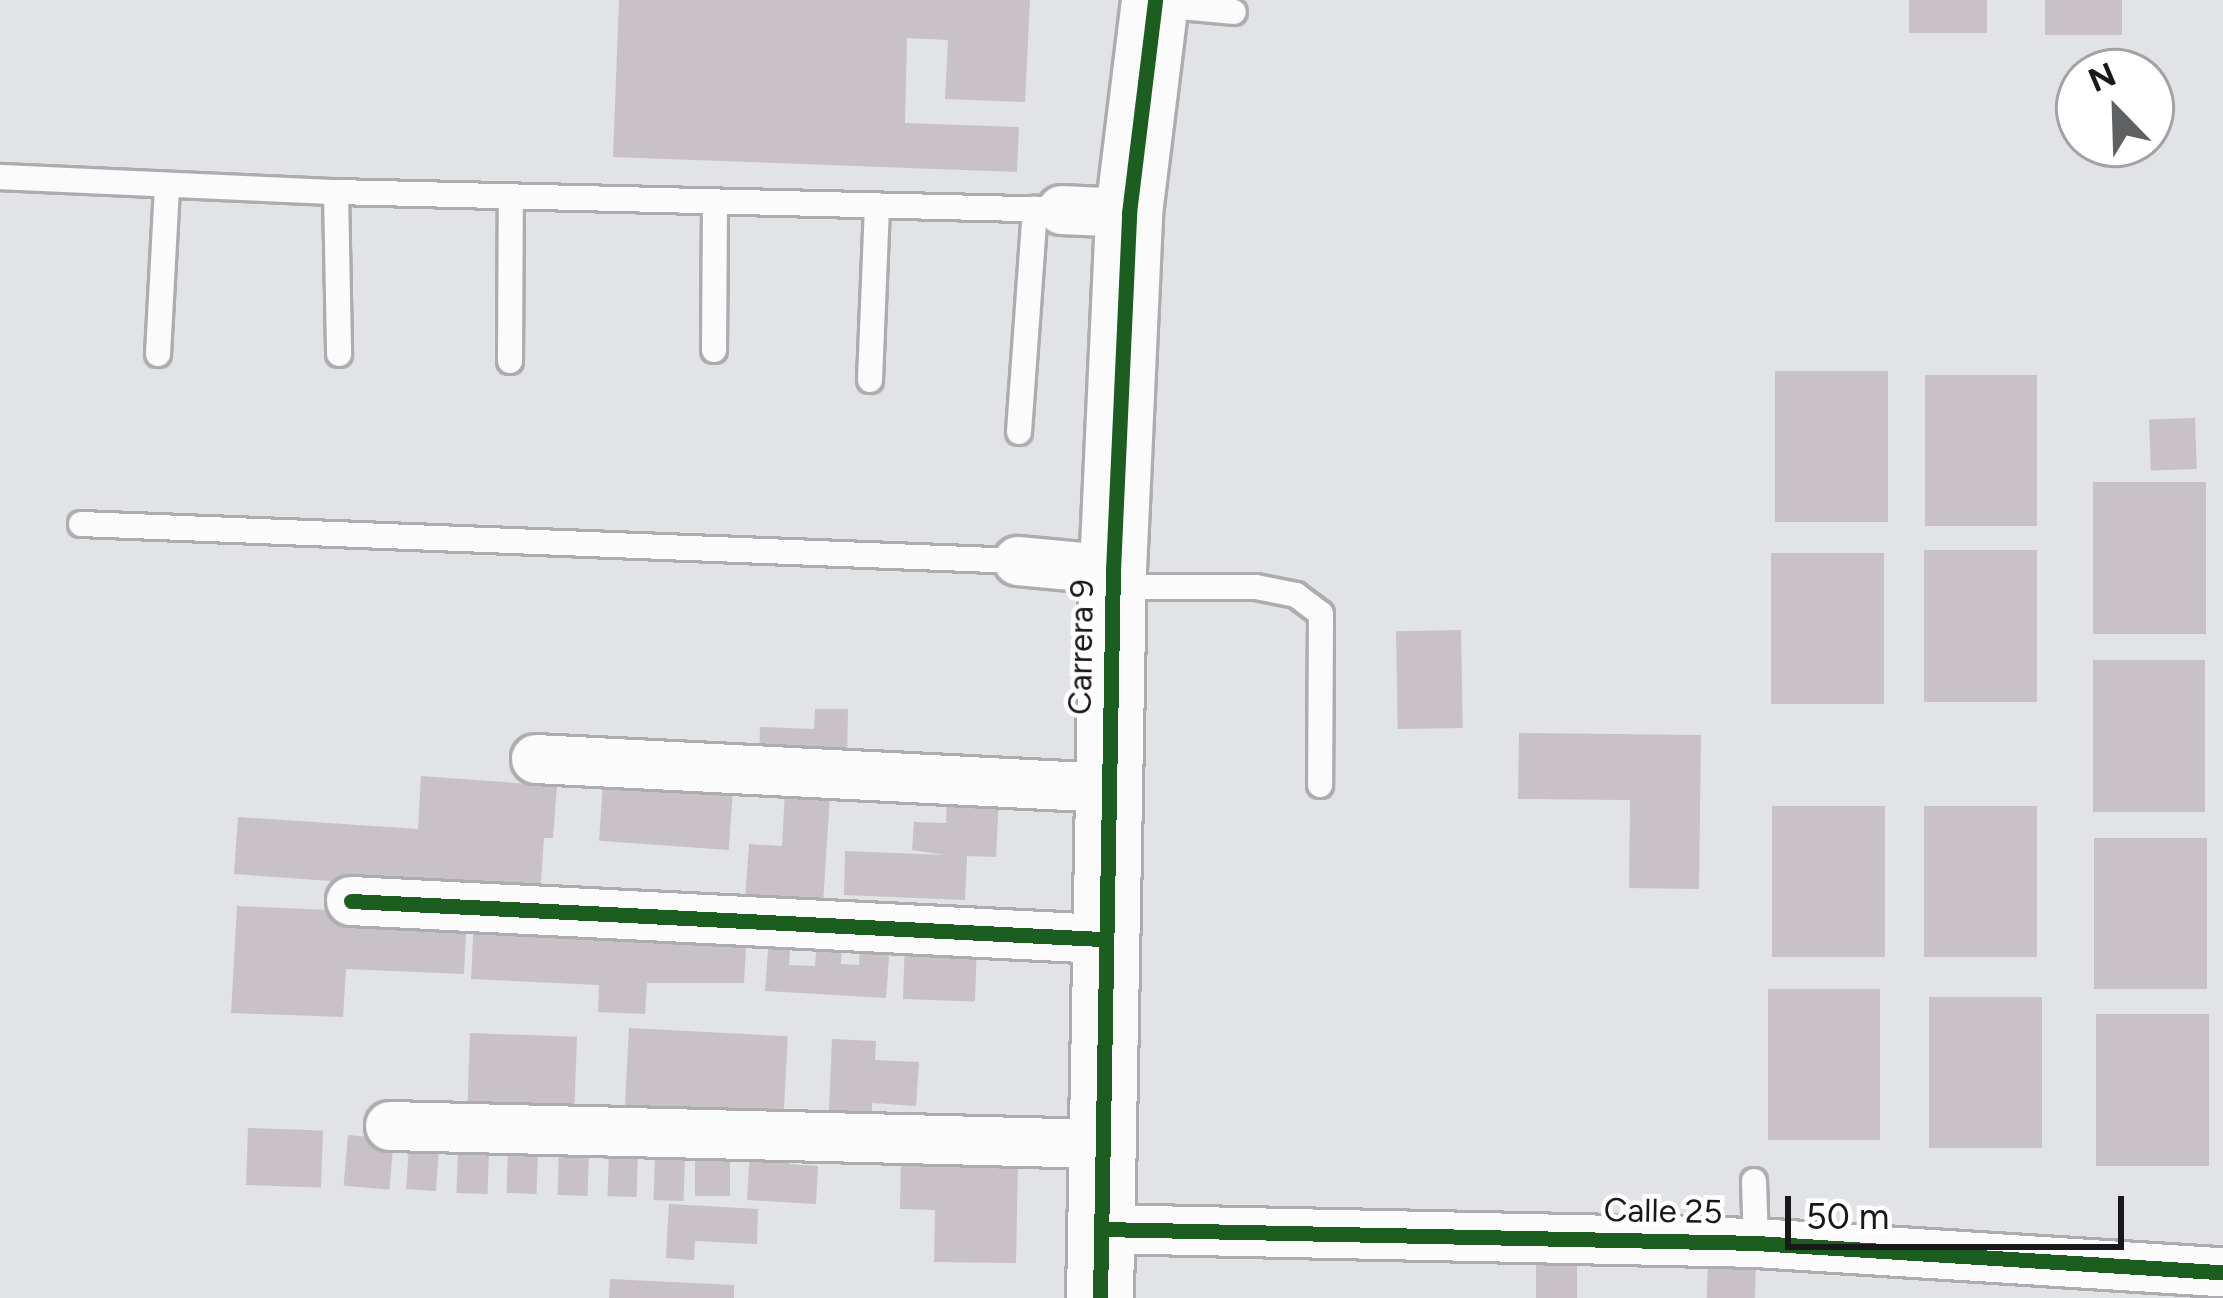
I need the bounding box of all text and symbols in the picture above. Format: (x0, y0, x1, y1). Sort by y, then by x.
north arrow (2055, 48, 2175, 168)
text: N (2083, 54, 2121, 100)
street label: Carrera 9 (1060, 579, 1102, 715)
scale bar (1791, 1172, 2130, 1246)
street label: Calle 25 (1603, 1190, 1723, 1232)
text: 50 m (1806, 1195, 1889, 1238)

